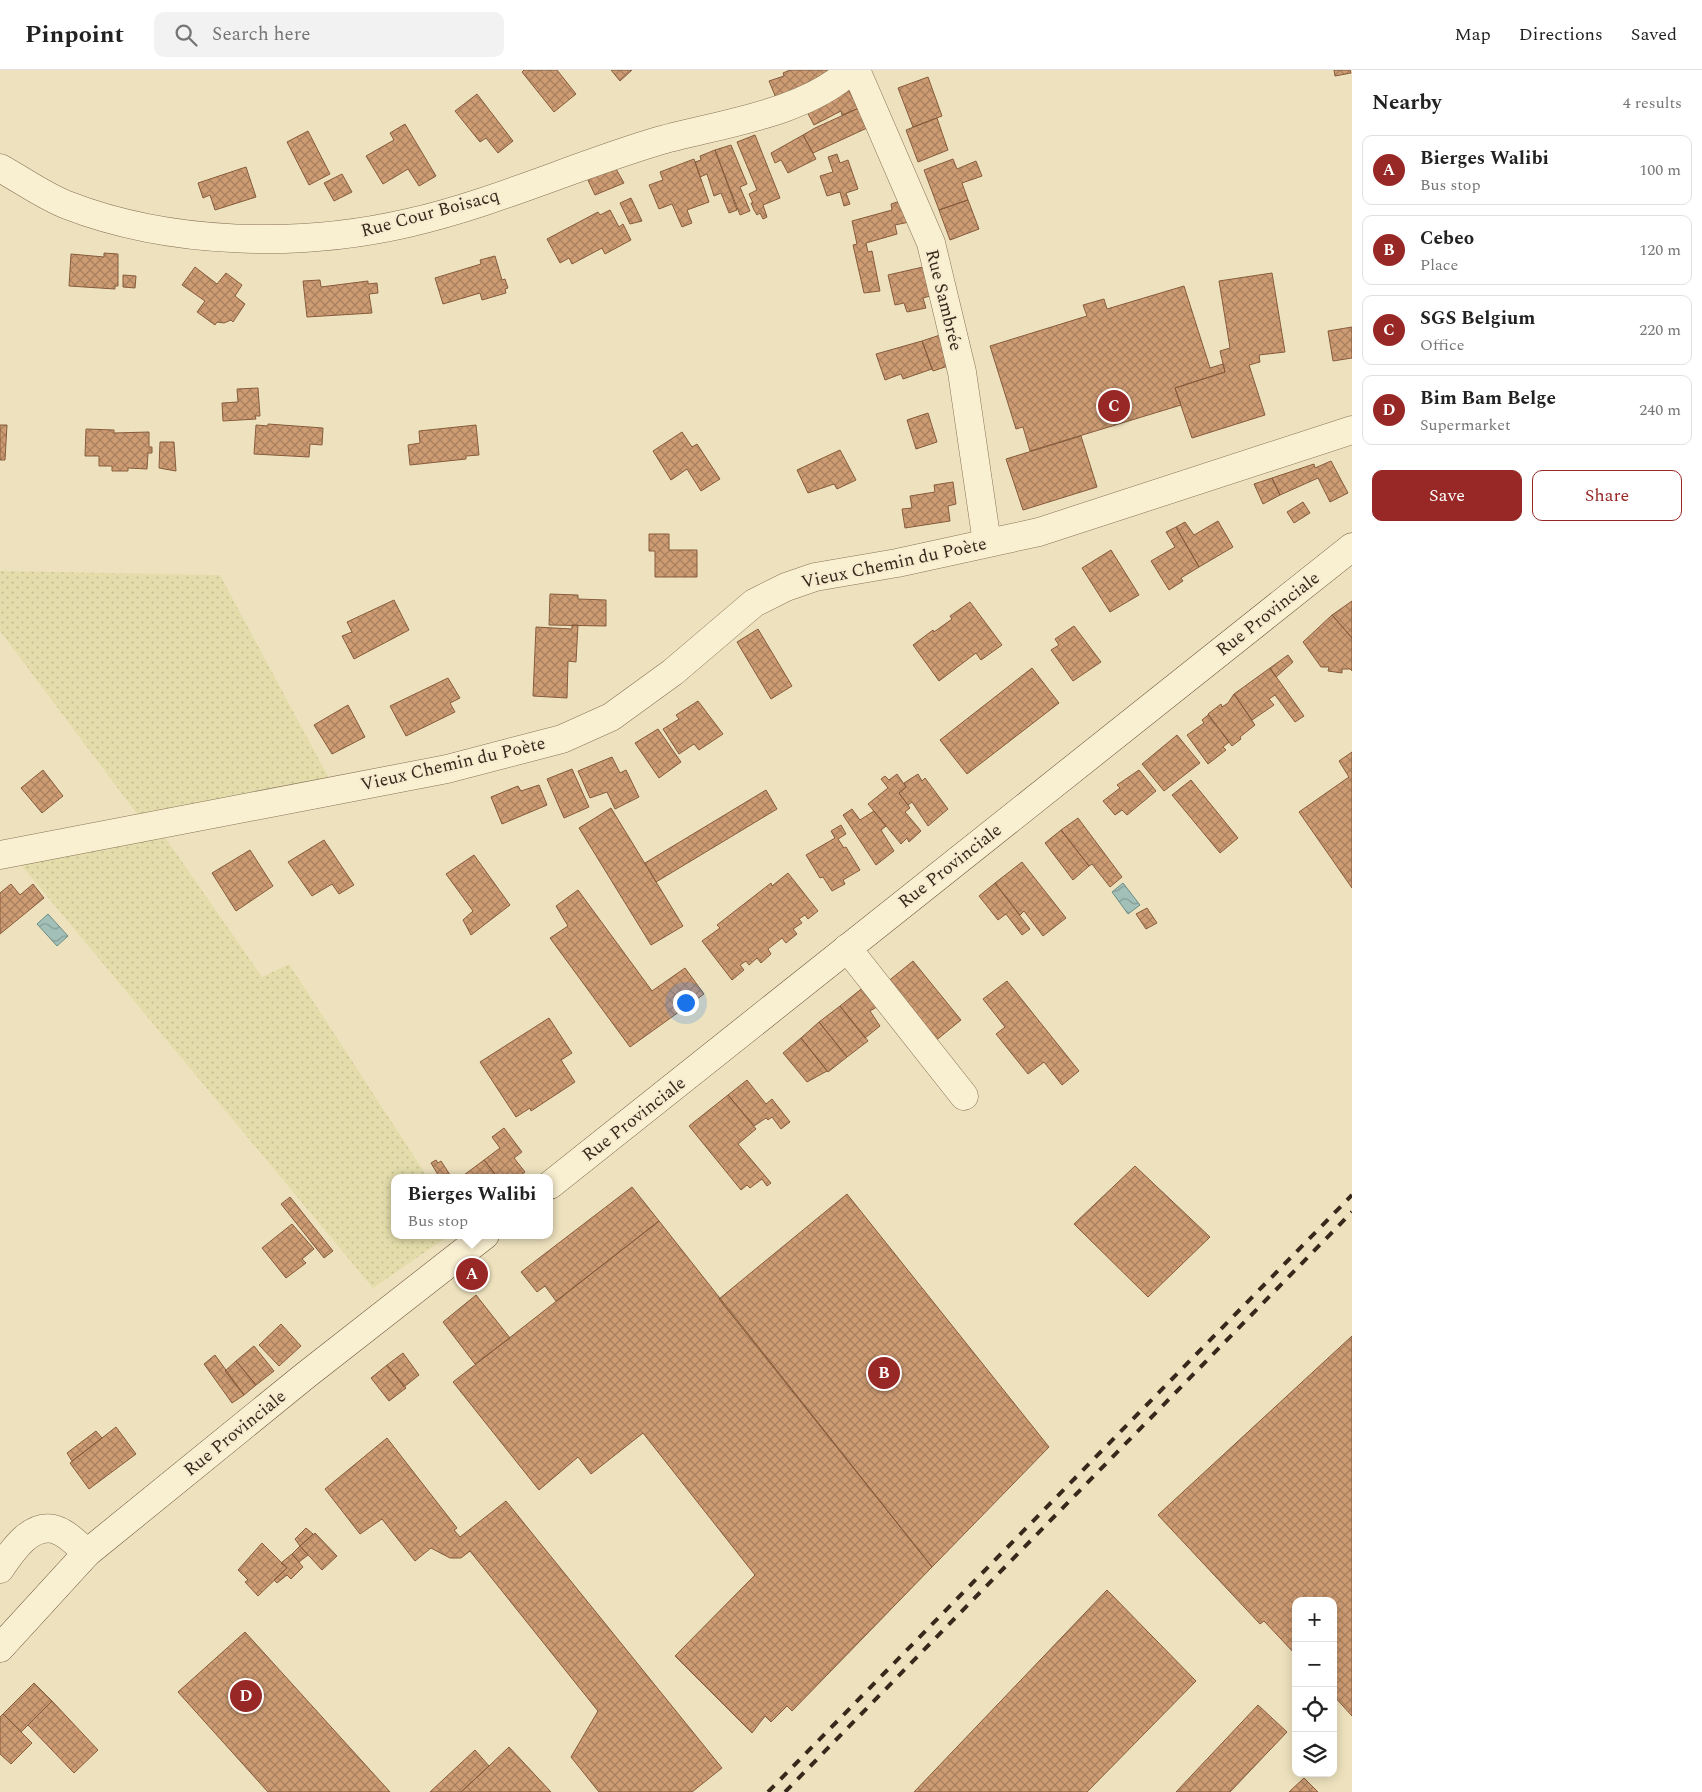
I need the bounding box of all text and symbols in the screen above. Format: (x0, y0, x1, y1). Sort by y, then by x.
search box (154, 12, 504, 57)
text: Pinpoint (25, 17, 124, 53)
text: Search here (212, 20, 310, 49)
icon: search (172, 21, 200, 49)
text: Map (1455, 21, 1491, 48)
text: Directions (1519, 21, 1603, 48)
text: Saved (1631, 21, 1677, 48)
text: Nearby (1372, 87, 1442, 119)
text: 4 results (1623, 91, 1682, 115)
text: Bierges Walibi (1420, 144, 1549, 173)
text: A (1383, 158, 1395, 182)
text: 100 m (1639, 158, 1681, 182)
text: Bus stop (1420, 173, 1481, 197)
street label: Rue Cour Boisacq (358, 182, 502, 244)
text: Cebeo (1420, 224, 1474, 253)
text: B (1383, 238, 1395, 262)
text: 120 m (1639, 238, 1681, 262)
street label: Rue Sambrée (918, 246, 970, 354)
text: Place (1420, 253, 1458, 277)
text: SGS Belgium (1420, 304, 1535, 333)
text: C (1383, 318, 1395, 342)
text: 220 m (1639, 318, 1681, 342)
text: Office (1420, 333, 1464, 357)
text: Bim Bam Belge (1420, 384, 1556, 413)
pin: C (1098, 387, 1130, 425)
text: D (1383, 398, 1395, 422)
text: 240 m (1639, 398, 1681, 422)
text: Supermarket (1420, 413, 1511, 437)
button: Save (1372, 470, 1522, 521)
button: Share (1532, 470, 1682, 521)
street label: Vieux Chemin du Poète (799, 530, 989, 596)
street label: Rue Provinciale (1210, 565, 1326, 663)
street label: Vieux Chemin du Poète (358, 730, 548, 798)
street label: Rue Provinciale (892, 817, 1008, 915)
your location (673, 990, 699, 1016)
street label: Rue Provinciale (576, 1070, 692, 1168)
popup (391, 1174, 553, 1239)
text: Bierges Walibi (408, 1180, 536, 1209)
text: Bus stop (408, 1209, 468, 1233)
pin: A (456, 1255, 488, 1293)
pin: B (868, 1354, 900, 1392)
street label: Rue Provinciale (178, 1383, 292, 1483)
map controls (1292, 1597, 1337, 1777)
button: + (1292, 1597, 1337, 1642)
button: − (1292, 1642, 1337, 1687)
pin: D (230, 1677, 262, 1715)
button: locate (1292, 1687, 1337, 1732)
button: layers (1292, 1732, 1337, 1777)

